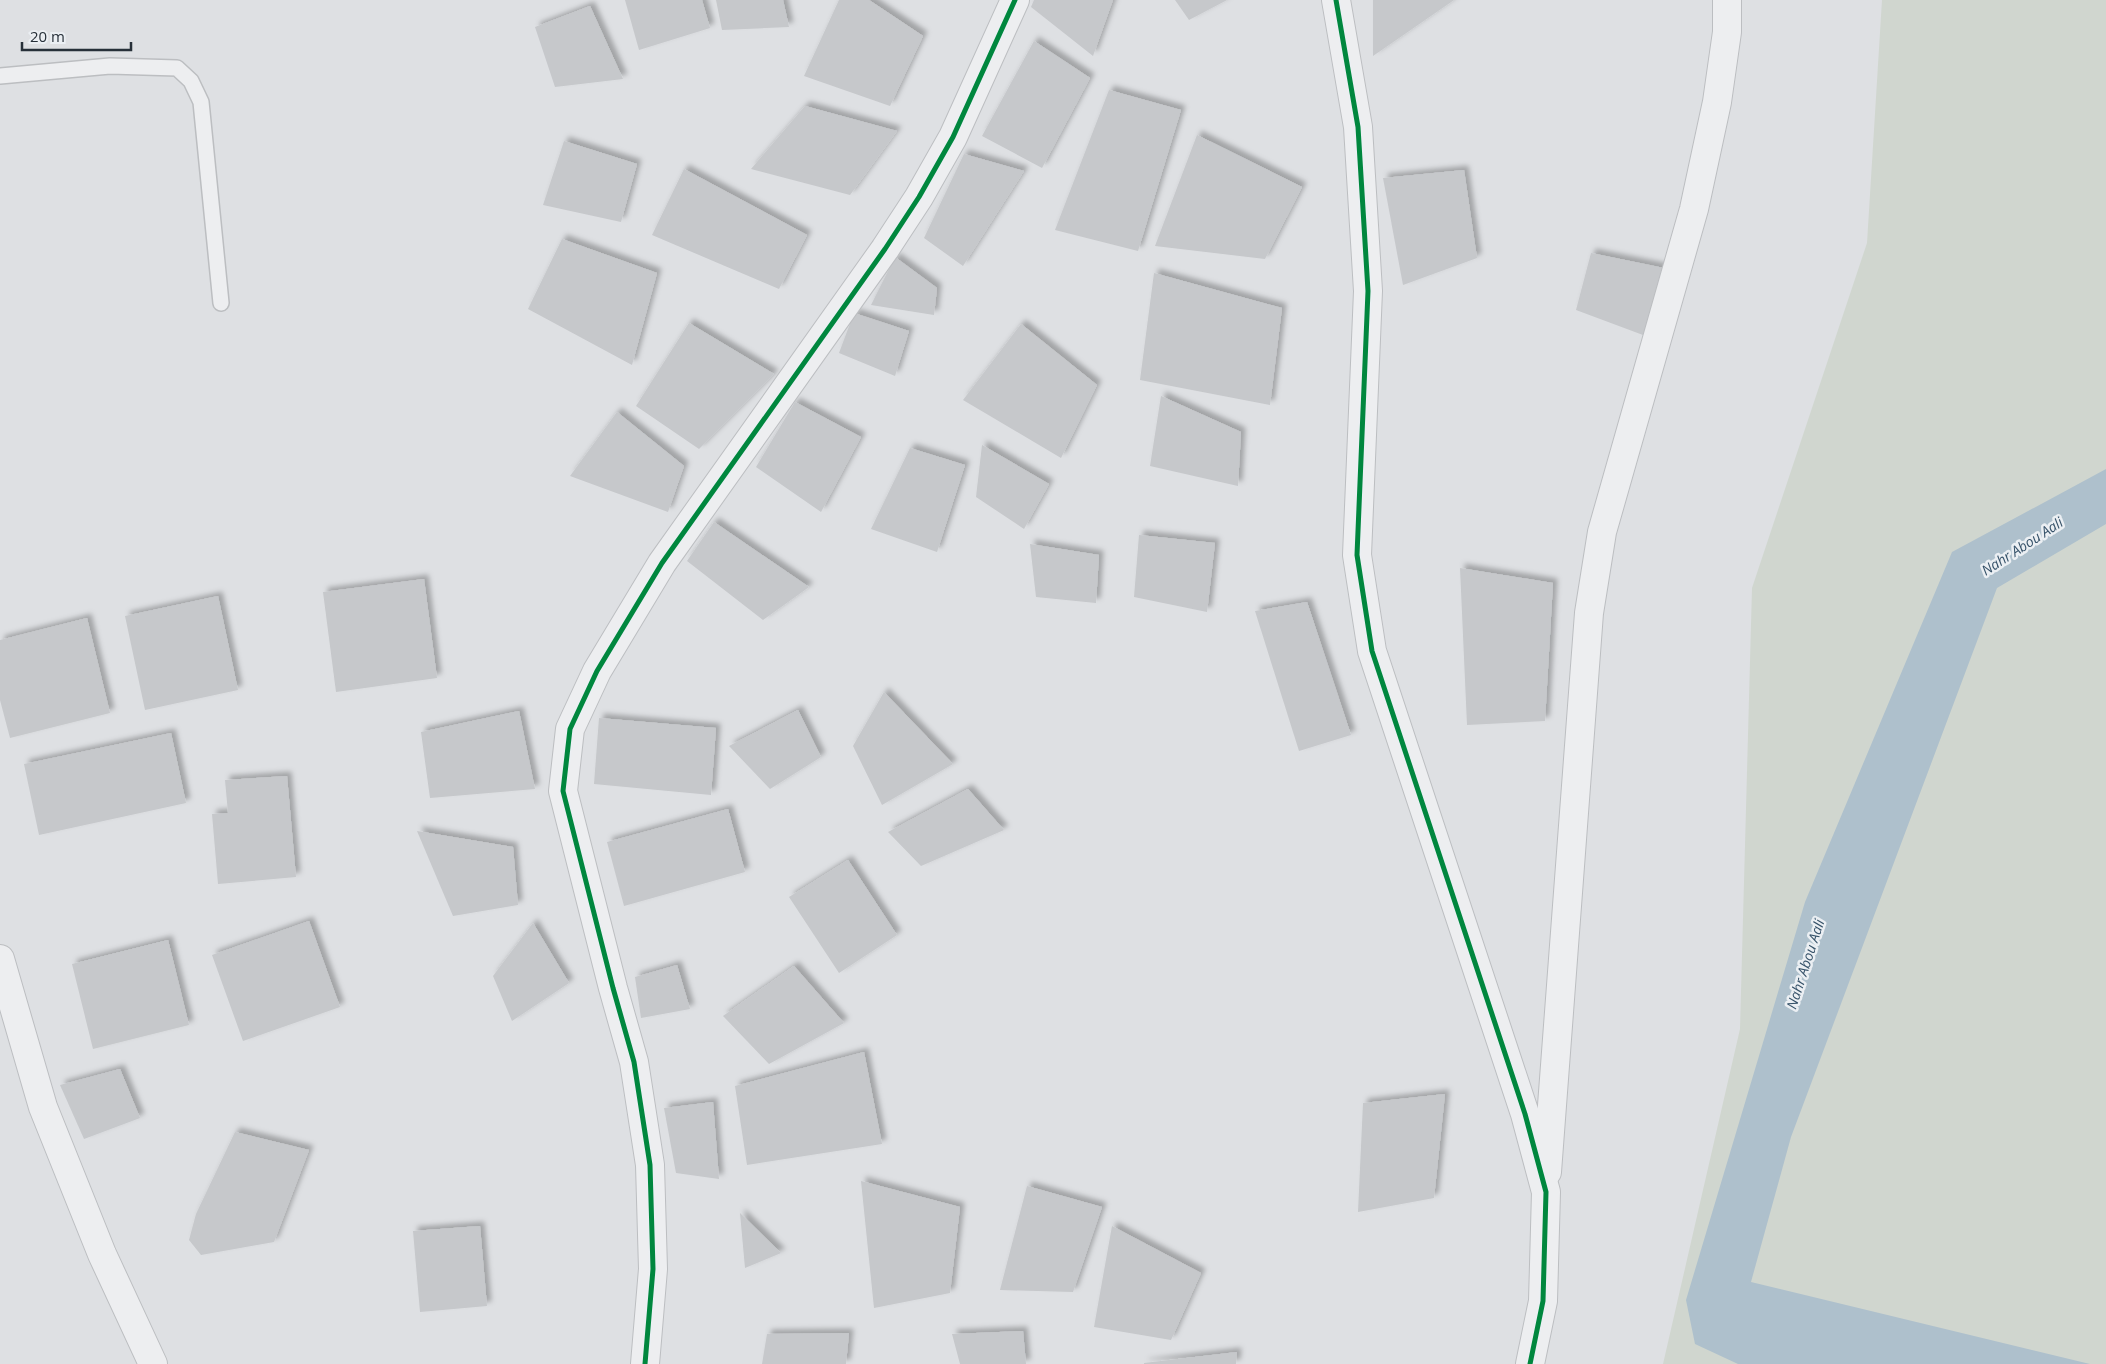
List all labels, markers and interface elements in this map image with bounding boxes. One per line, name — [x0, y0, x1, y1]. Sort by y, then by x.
scale bar — [22, 20, 131, 52]
text: 20 m — [30, 26, 65, 46]
water label: Nahr Abou Aali — [1978, 512, 2067, 579]
water label: Nahr Abou Aali — [1782, 916, 1829, 1011]

